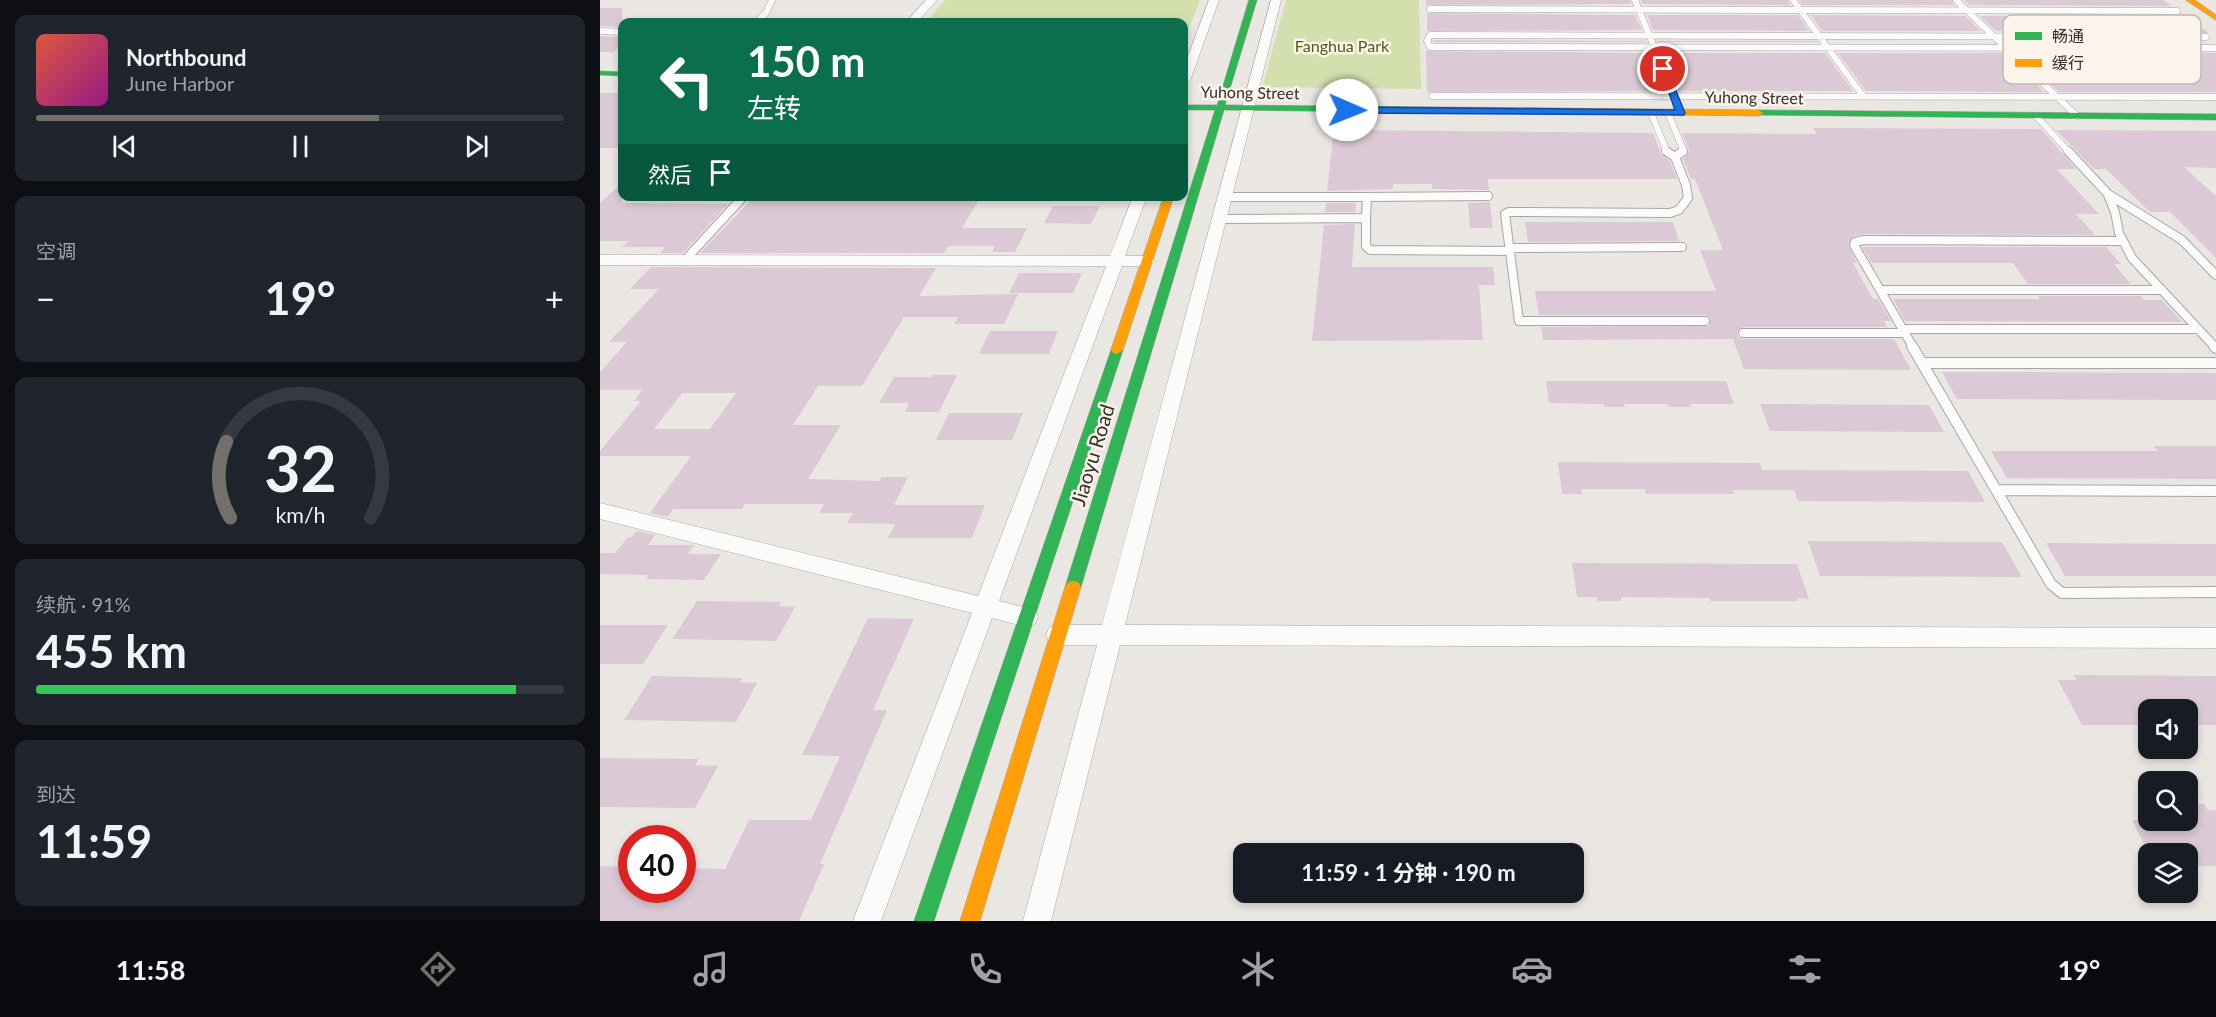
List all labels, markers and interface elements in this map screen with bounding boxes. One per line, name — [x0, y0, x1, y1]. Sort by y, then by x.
legend — [2003, 15, 2201, 84]
text: 畅通 — [2052, 26, 2084, 45]
text: 150 m — [747, 36, 865, 86]
park label: Fanghua Park — [1295, 36, 1390, 55]
icon: left — [648, 42, 726, 120]
pin — [1637, 43, 1688, 94]
text: Northbound — [126, 44, 246, 71]
icon: arrive — [1646, 52, 1679, 85]
text: 缓行 — [2052, 53, 2084, 72]
text: June Harbor — [126, 71, 234, 95]
position arrow — [1315, 78, 1379, 142]
street label: Yuhong Street — [1200, 82, 1300, 102]
street label: Yuhong Street — [1704, 87, 1804, 107]
text: 左转 — [747, 91, 801, 124]
icon: previous — [108, 130, 141, 163]
icon: pause — [284, 130, 317, 163]
icon: next — [460, 130, 493, 163]
icon: arrive — [704, 156, 737, 189]
text: 然后 — [648, 161, 692, 188]
text: 空调 — [36, 239, 76, 263]
text: 19° — [265, 271, 335, 325]
text: − — [36, 278, 55, 318]
text: + — [545, 278, 564, 318]
street label: Jiaoyu Road — [1065, 401, 1119, 509]
text: 32 — [264, 430, 336, 505]
text: km/h — [275, 502, 325, 528]
text: 续航 · 91% — [36, 592, 131, 616]
text: 455 km — [36, 624, 187, 678]
map controls — [2138, 699, 2198, 903]
button: sound — [2138, 699, 2198, 759]
button: search — [2138, 771, 2198, 831]
text: 到达 — [36, 782, 76, 806]
text: 11:59 — [36, 814, 152, 868]
speed limit sign: 40 — [618, 825, 696, 903]
button: layers — [2138, 843, 2198, 903]
text: 11:59 · 1 分钟 · 190 m — [1301, 859, 1516, 886]
icon: directions — [417, 948, 459, 990]
icon: music — [690, 948, 732, 990]
icon: phone — [964, 948, 1006, 990]
icon: climate — [1237, 948, 1279, 990]
icon: car — [1511, 948, 1553, 990]
icon: filters — [1784, 948, 1826, 990]
text: 11:58 — [116, 953, 185, 986]
text: 19° — [2058, 953, 2100, 986]

